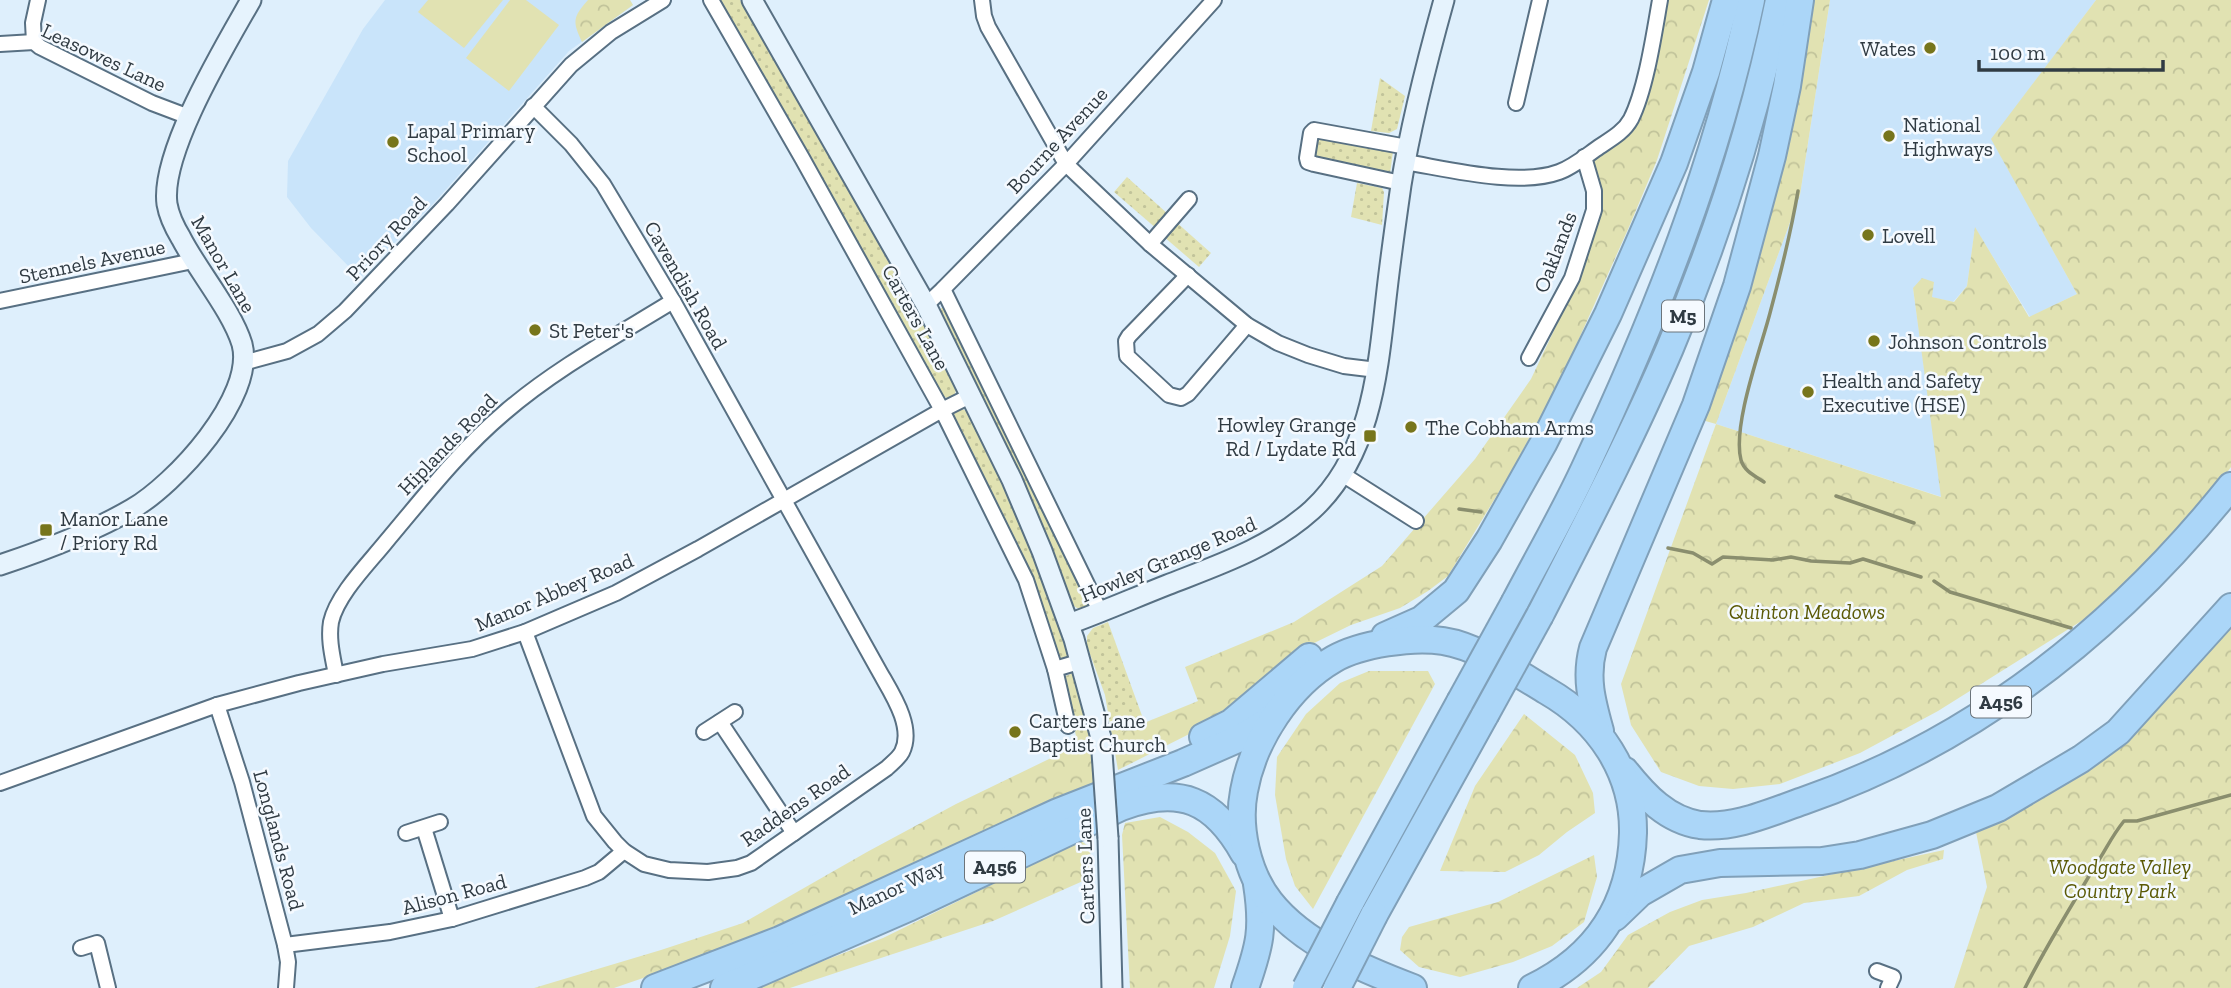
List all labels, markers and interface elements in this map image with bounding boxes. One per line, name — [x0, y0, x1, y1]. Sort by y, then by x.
street label: Leasowes Lane — [38, 17, 170, 97]
scale bar — [1979, 28, 2163, 72]
place label: Wates — [1860, 36, 1916, 61]
marker: Wates — [1922, 40, 1938, 56]
text: 100 m — [1990, 40, 2045, 65]
street label: Bourne Avenue — [1001, 81, 1113, 198]
place label: National Highways — [1903, 112, 1993, 161]
place label: Lapal Primary School — [407, 118, 535, 167]
marker: National Highways — [1881, 128, 1897, 144]
marker: Lapal Primary School — [385, 134, 401, 150]
street label: Priory Road — [341, 190, 432, 285]
street label: Oaklands — [1528, 208, 1582, 296]
street label: Manor Lane — [186, 211, 262, 317]
street label: Cavendish Road — [639, 217, 733, 354]
place label: Lovell — [1882, 223, 1936, 248]
marker: Lovell — [1860, 227, 1876, 243]
street label: Stennels Avenue — [17, 233, 167, 289]
street label: Carters Lane — [877, 260, 955, 374]
road number: M5 — [1662, 300, 1704, 332]
place label: St Peter's — [549, 318, 634, 343]
marker: St Peter's — [527, 322, 543, 338]
place label: Johnson Controls — [1888, 329, 2047, 354]
marker: Johnson Controls — [1866, 333, 1882, 349]
place label: Health and Safety Executive (HSE) — [1822, 368, 1982, 417]
marker: Health and Safety Executive (HSE) — [1800, 384, 1816, 400]
street label: Hiplands Road — [392, 388, 502, 500]
place label: Howley Grange Rd / Lydate Rd — [1217, 412, 1356, 461]
place label: The Cobham Arms — [1425, 415, 1594, 440]
marker: The Cobham Arms — [1403, 419, 1419, 435]
marker: Howley Grange Rd / Lydate Rd — [1362, 428, 1378, 444]
place label: Manor Lane / Priory Rd — [60, 506, 168, 555]
street label: Howley Grange Road — [1076, 510, 1260, 607]
marker: Manor Lane / Priory Rd — [38, 522, 54, 538]
street label: Manor Abbey Road — [471, 547, 637, 637]
park label: Quinton Meadows — [1729, 599, 1885, 624]
road number: A456 — [1971, 687, 2031, 718]
place label: Carters Lane Baptist Church — [1029, 708, 1166, 757]
marker: Carters Lane Baptist Church — [1007, 724, 1023, 740]
street label: Raddens Road — [736, 758, 855, 852]
street label: Longlands Road — [248, 767, 310, 913]
street label: Carters Lane — [1070, 807, 1100, 925]
road number: A456 — [965, 852, 1025, 882]
street label: Manor Way — [844, 854, 948, 920]
park label: Woodgate Valley Country Park — [2049, 854, 2191, 903]
street label: Alison Road — [399, 868, 509, 920]

